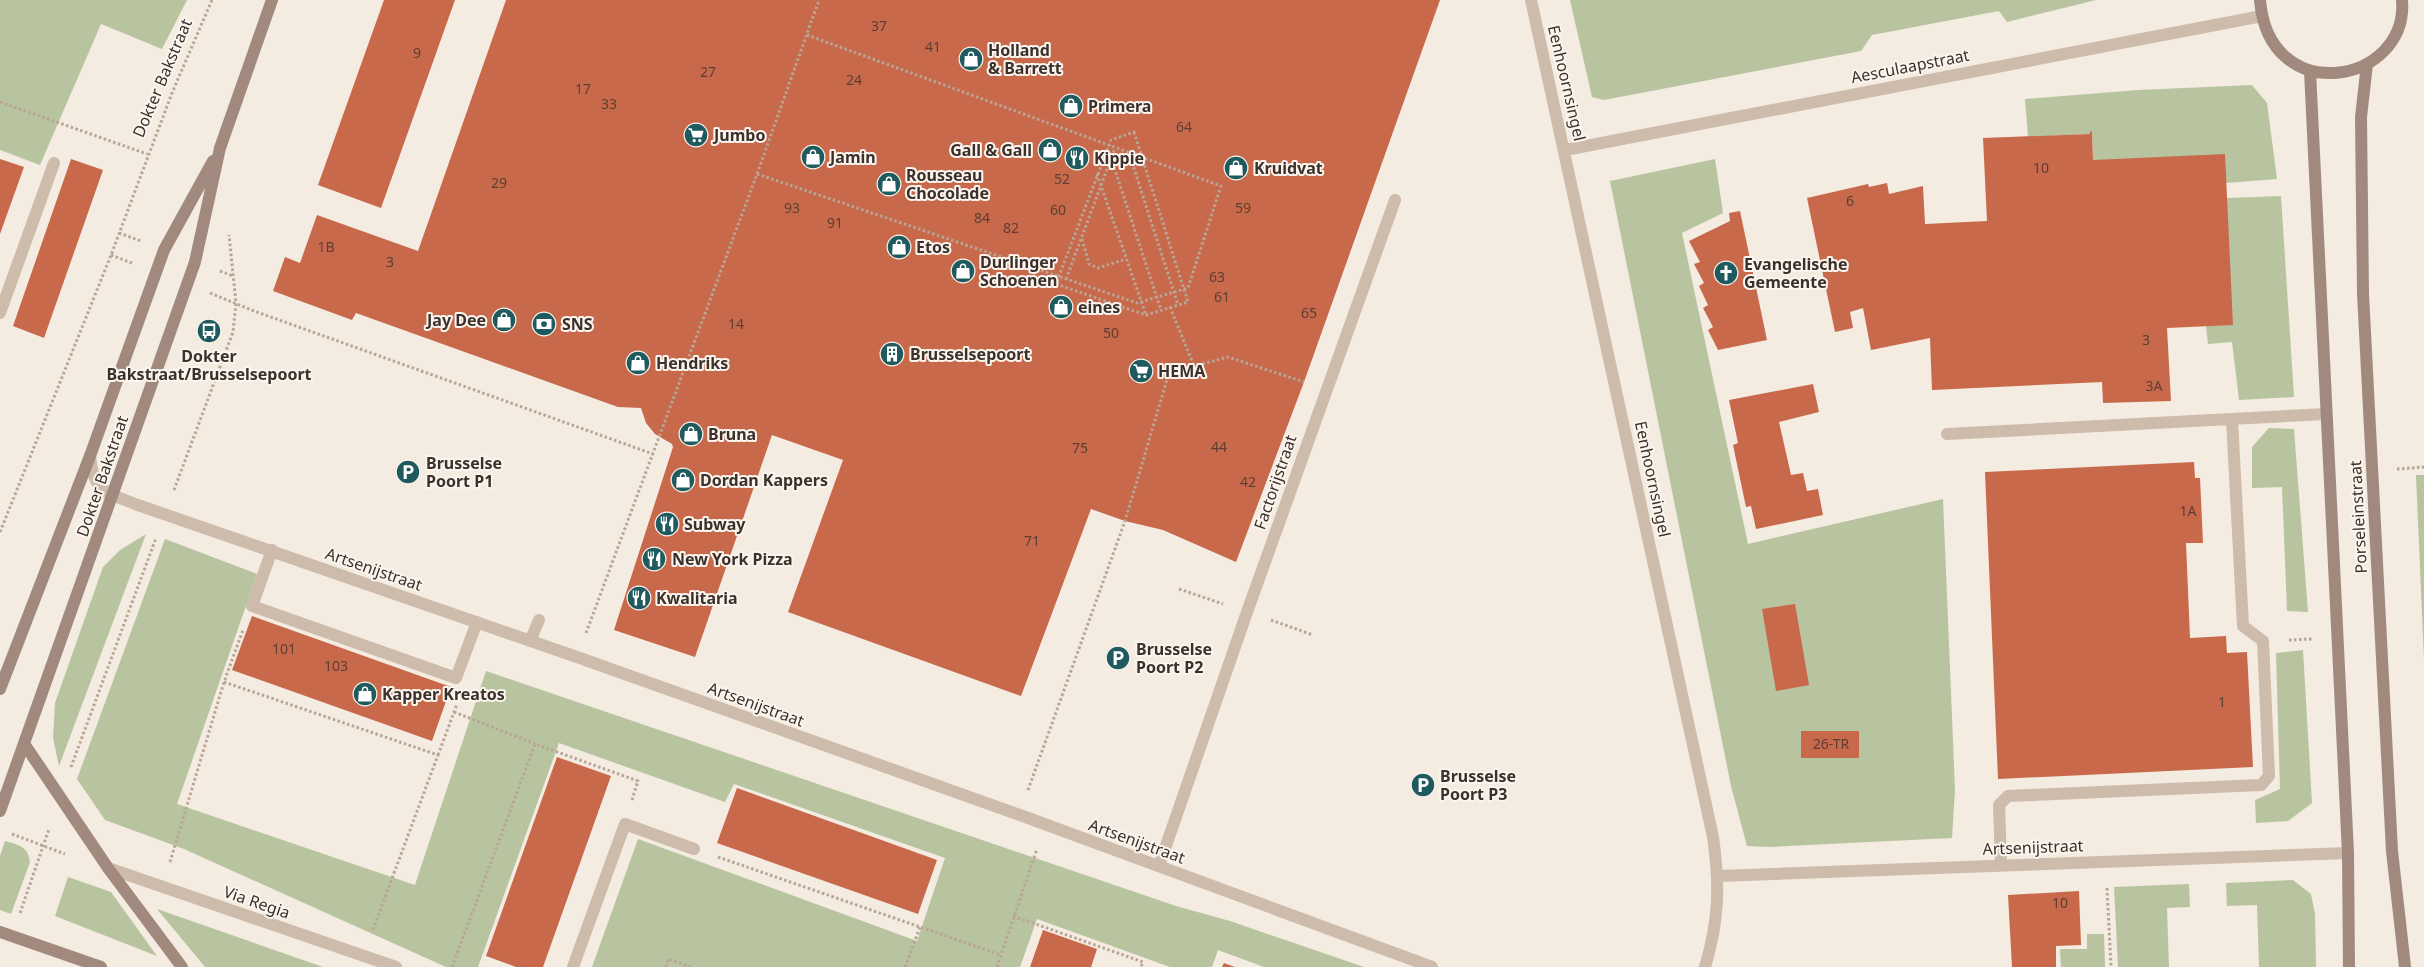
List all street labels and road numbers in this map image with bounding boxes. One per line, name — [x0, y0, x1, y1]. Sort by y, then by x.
street label: Dokter Bakstraat — [127, 15, 197, 141]
street label: Eenhoornsingel — [1543, 23, 1591, 143]
street label: Aesculaapstraat — [1849, 44, 1971, 88]
street label: Dokter Bakstraat — [71, 412, 133, 540]
street label: Eenhoornsingel — [1630, 419, 1676, 539]
street label: Factorijstraat — [1249, 432, 1302, 532]
street label: Porseleinstraat — [2344, 460, 2372, 574]
street label: Artsenijstraat — [323, 542, 425, 596]
street label: Artsenijstraat — [705, 676, 807, 732]
street label: Artsenijstraat — [1086, 813, 1188, 869]
street label: Artsenijstraat — [1982, 834, 2084, 860]
street label: Via Regia — [221, 880, 293, 924]

